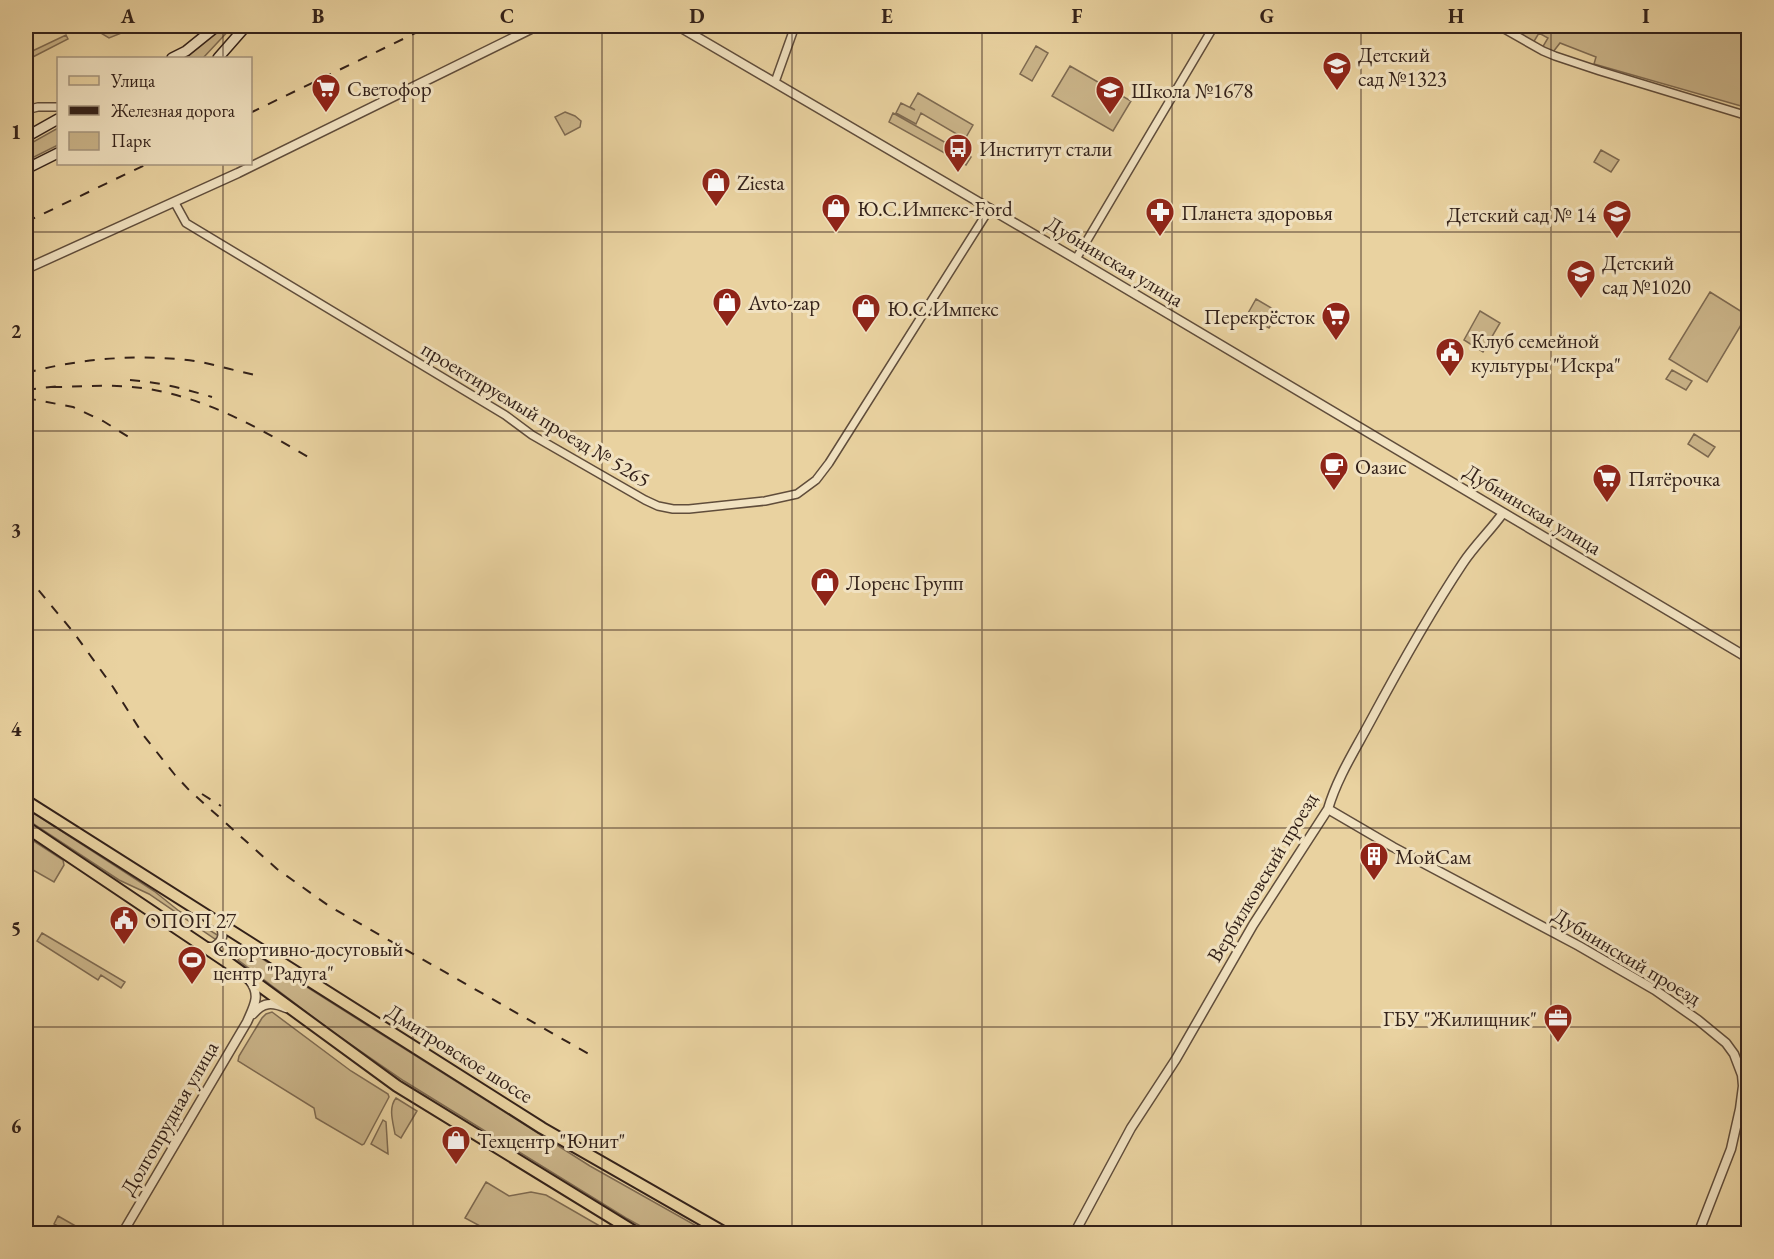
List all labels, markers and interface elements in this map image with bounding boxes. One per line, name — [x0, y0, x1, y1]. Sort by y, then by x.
text: A — [120, 3, 136, 29]
text: B — [312, 3, 324, 29]
text: C — [500, 3, 514, 29]
text: D — [689, 3, 705, 29]
text: E — [881, 3, 893, 29]
text: F — [1072, 3, 1083, 29]
text: G — [1260, 3, 1274, 29]
text: H — [1448, 3, 1464, 29]
text: I — [1642, 3, 1650, 29]
place label: Детский сад №1323 — [1358, 41, 1447, 92]
school or university icon: Детский сад №1323 — [1321, 50, 1353, 92]
legend — [57, 57, 252, 165]
text: Улица — [110, 69, 156, 92]
supermarket icon: Светофор — [310, 72, 342, 114]
school or university icon: Школа №1678 — [1094, 74, 1126, 116]
place label: Светофор — [347, 75, 432, 102]
place label: Школа №1678 — [1131, 77, 1253, 104]
text: Железная дорога — [110, 99, 236, 122]
text: 1 — [11, 119, 21, 145]
text: Парк — [111, 129, 151, 152]
bus stop icon: Институт стали — [942, 132, 974, 174]
place label: Институт стали — [979, 135, 1112, 162]
shop icon: Ziesta — [700, 166, 732, 208]
place label: Ziesta — [737, 169, 785, 196]
shop icon: Ю.С.Импекс-Ford — [820, 192, 852, 234]
place label: Ю.С.Импекс-Ford — [857, 195, 1013, 222]
pharmacy icon: Планета здоровья — [1144, 196, 1176, 238]
school or university icon: Детский сад № 14 — [1601, 198, 1633, 240]
place label: Планета здоровья — [1181, 199, 1333, 226]
place label: Детский сад № 14 — [1447, 201, 1597, 228]
street label: Дубнинская улица — [1041, 209, 1189, 313]
place label: Детский сад №1020 — [1602, 249, 1691, 300]
school or university icon: Детский сад №1020 — [1565, 258, 1597, 300]
shop icon: Avto-zap — [711, 286, 743, 328]
place label: Avto-zap — [747, 289, 820, 316]
shop icon: Ю.С.Импекс — [850, 292, 882, 334]
place label: Ю.С.Импекс — [887, 295, 999, 322]
supermarket icon: Перекрёсток — [1320, 300, 1352, 342]
place label: Перекрёсток — [1204, 303, 1315, 330]
text: 2 — [11, 318, 22, 344]
place label: Клуб семейной культуры "Искра" — [1471, 327, 1621, 378]
street label: проектируемый проезд № 5265 — [417, 335, 655, 493]
public building icon: Клуб семейной культуры "Искра" — [1434, 336, 1466, 378]
cafe icon: Оазис — [1318, 450, 1350, 492]
place label: Оазис — [1355, 453, 1407, 480]
street label: Дубнинская улица — [1459, 457, 1607, 561]
supermarket icon: Пятёрочка — [1591, 462, 1623, 504]
place label: Пятёрочка — [1628, 465, 1721, 492]
text: 3 — [11, 517, 21, 543]
shop icon: Лоренс Групп — [809, 566, 841, 608]
place label: Лоренс Групп — [846, 569, 964, 596]
text: 4 — [11, 716, 22, 742]
street label: Вербилковский проезд — [1201, 787, 1324, 967]
building icon: МойСам — [1358, 840, 1390, 882]
place label: МойСам — [1395, 843, 1471, 870]
street label: Дубнинский проезд — [1548, 901, 1707, 1011]
public building icon: ОПОП 27 — [108, 904, 140, 946]
place label: ОПОП 27 — [145, 907, 237, 934]
text: 5 — [11, 915, 21, 941]
place label: Спортивно-досуговый центр "Радуга" — [213, 935, 403, 986]
sports icon: Спортивно-досуговый центр "Радуга" — [176, 944, 208, 986]
street label: Дмитровское шоссе — [382, 997, 538, 1109]
office icon: ГБУ "Жилищник" — [1542, 1002, 1574, 1044]
place label: ГБУ "Жилищник" — [1383, 1005, 1537, 1032]
street label: Долгопрудная улица — [114, 1035, 224, 1200]
text: 6 — [11, 1113, 22, 1139]
shop icon: Техцентр "Юнит" — [440, 1124, 472, 1166]
place label: Техцентр "Юнит" — [477, 1127, 626, 1154]

